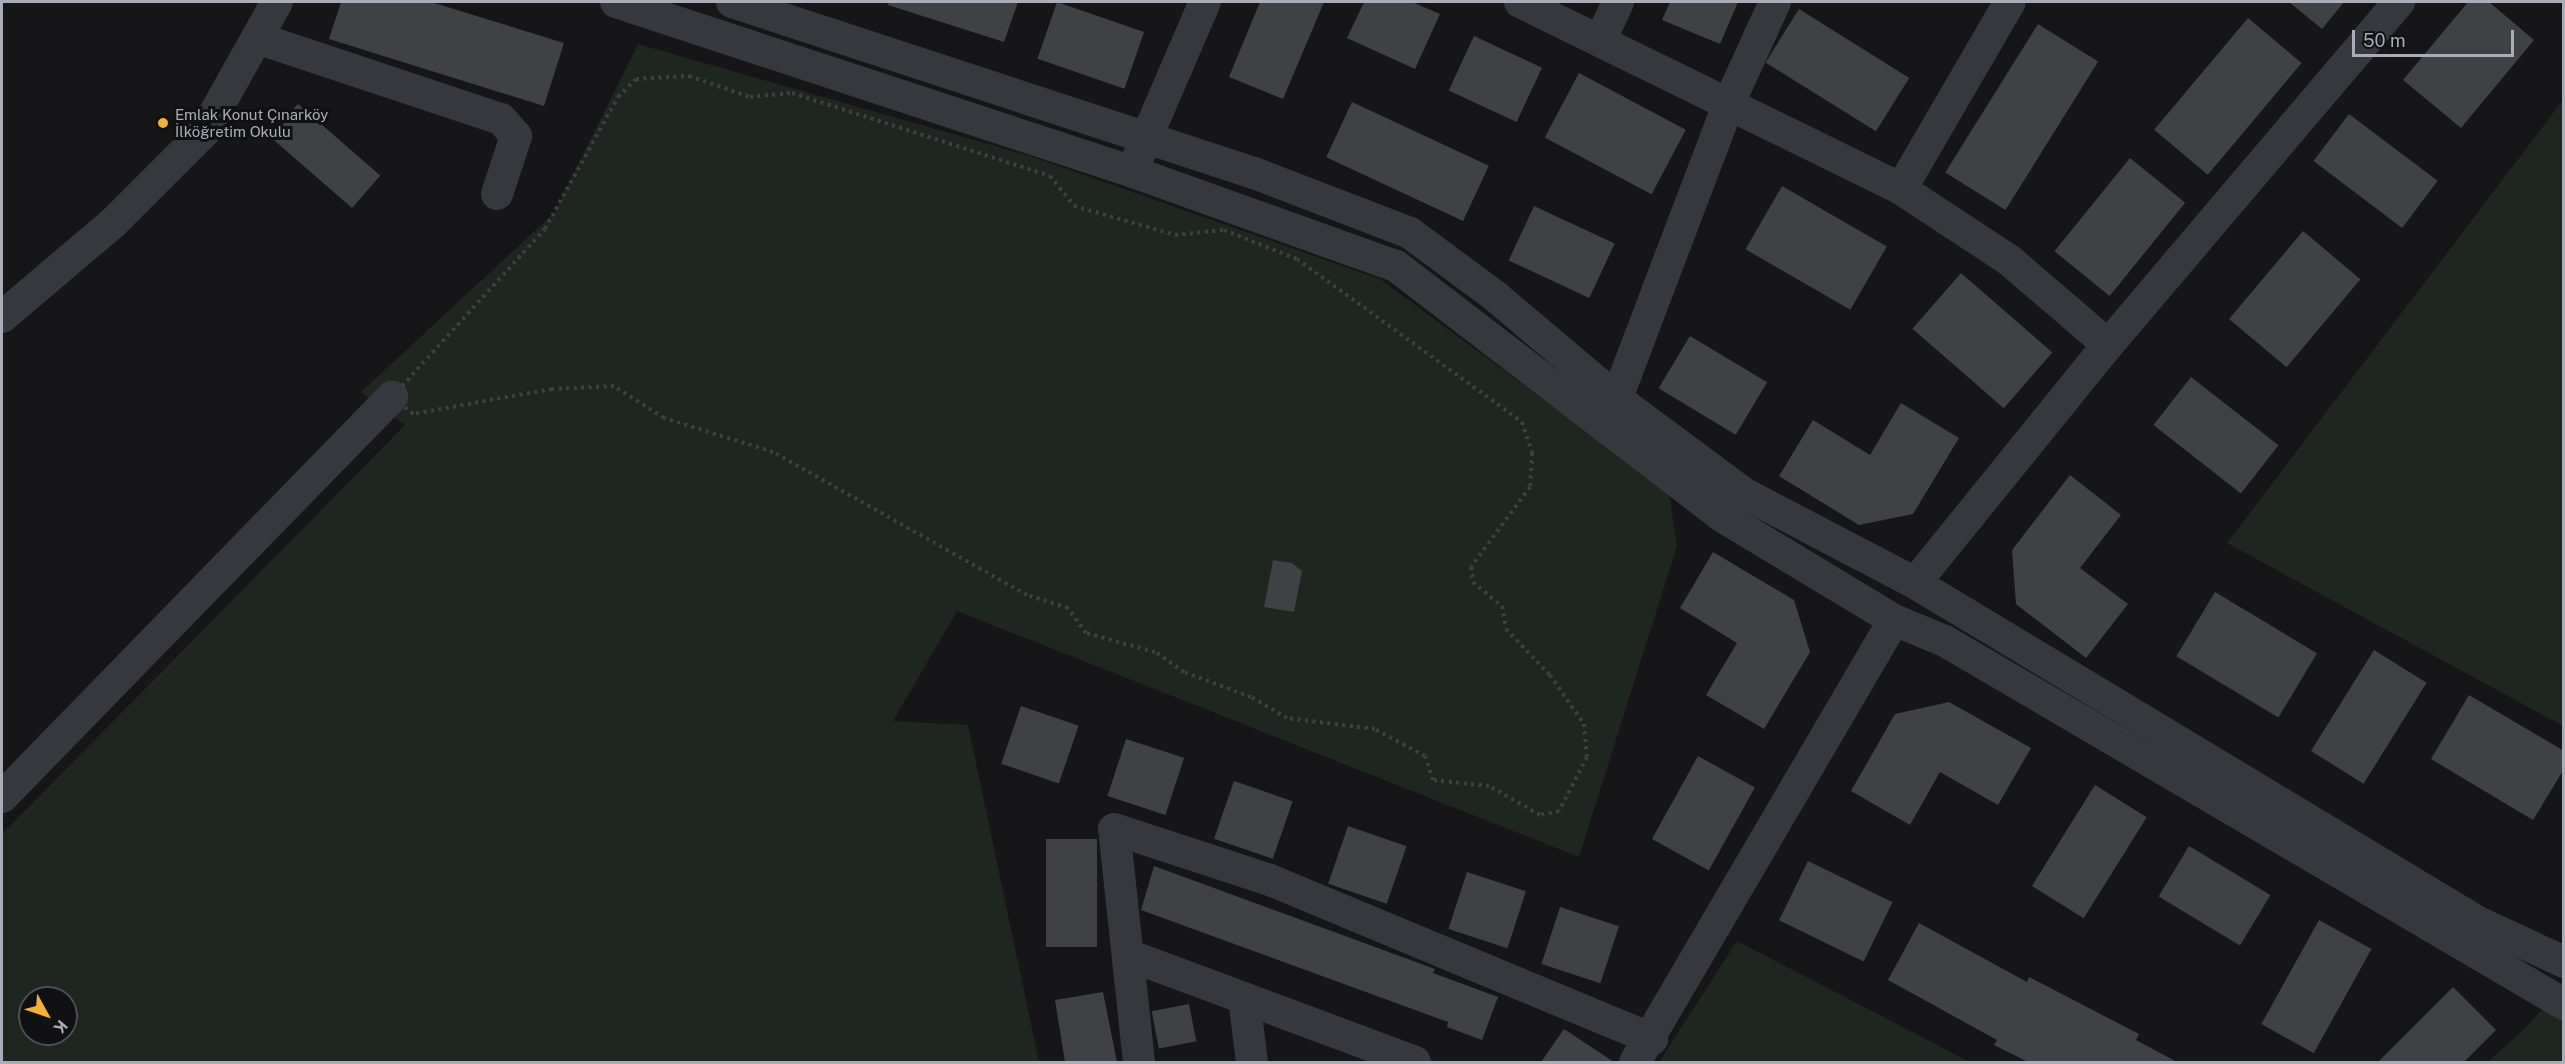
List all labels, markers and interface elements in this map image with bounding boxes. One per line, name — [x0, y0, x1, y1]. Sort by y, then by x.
scale bar — [2355, 18, 2517, 56]
text: 50 m — [2363, 30, 2406, 51]
place label: Emlak Konut Çınarköy İlköğretim Okulu — [175, 105, 328, 140]
marker: Emlak Konut Çınarköy İlköğretim Okulu — [156, 116, 170, 130]
north arrow — [18, 986, 78, 1046]
text: K — [50, 1016, 72, 1037]

